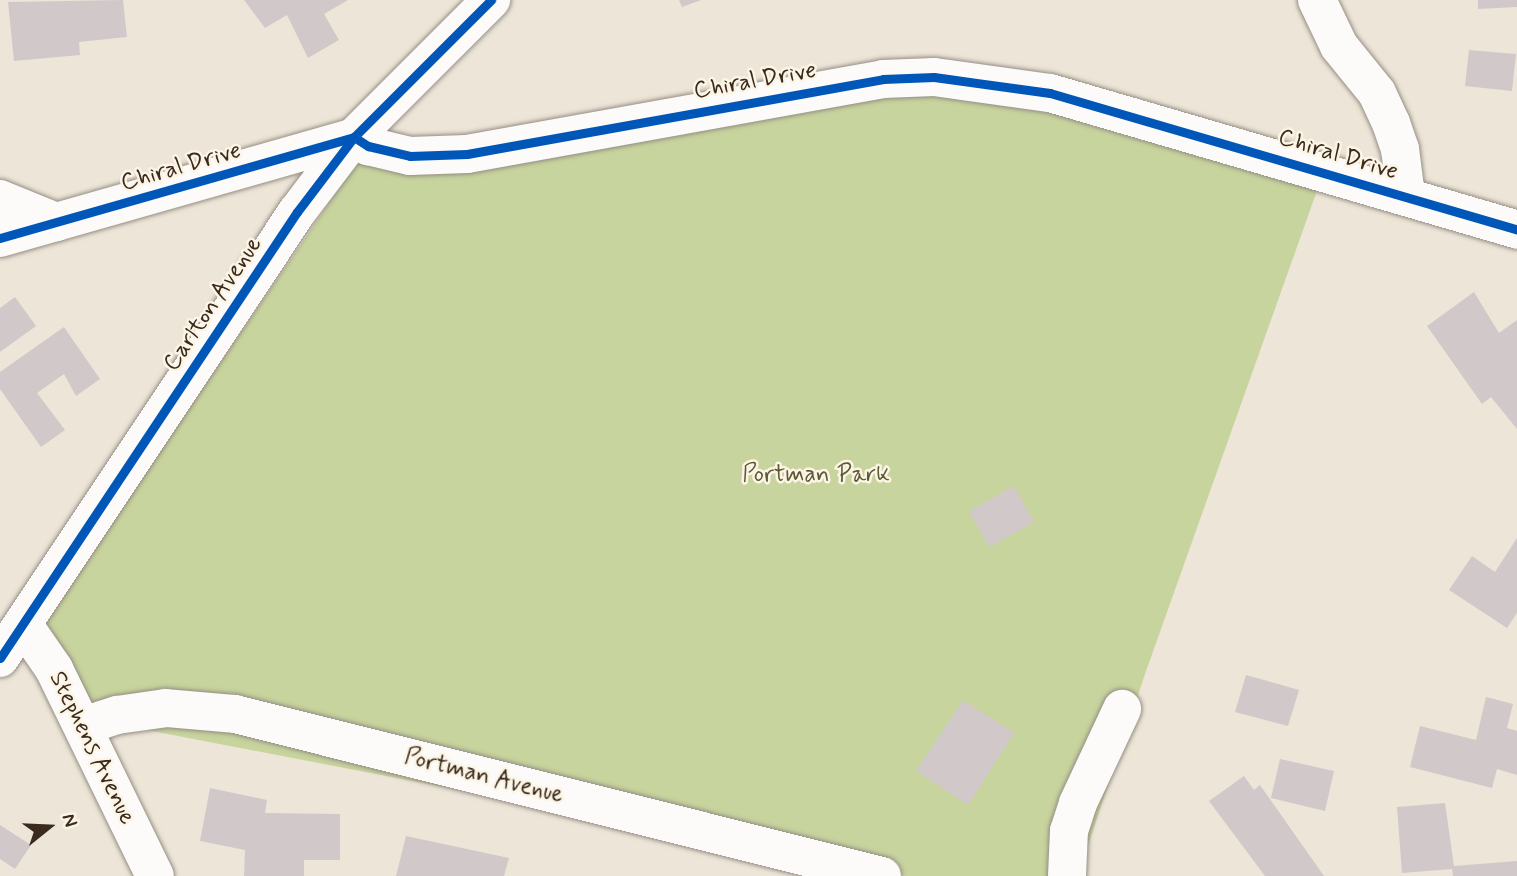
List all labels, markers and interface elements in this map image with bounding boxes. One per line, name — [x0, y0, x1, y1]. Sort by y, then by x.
street label: Chiral Drive — [692, 56, 818, 106]
street label: Chiral Drive — [1275, 123, 1401, 187]
street label: Chiral Drive — [118, 136, 244, 198]
street label: Carlton Avenue — [156, 229, 270, 379]
park label: Portman Park — [745, 461, 887, 489]
street label: Stephens Avenue — [42, 665, 142, 831]
street label: Portman Avenue — [399, 742, 569, 810]
north arrow — [14, 792, 84, 862]
text: N — [56, 810, 83, 830]

